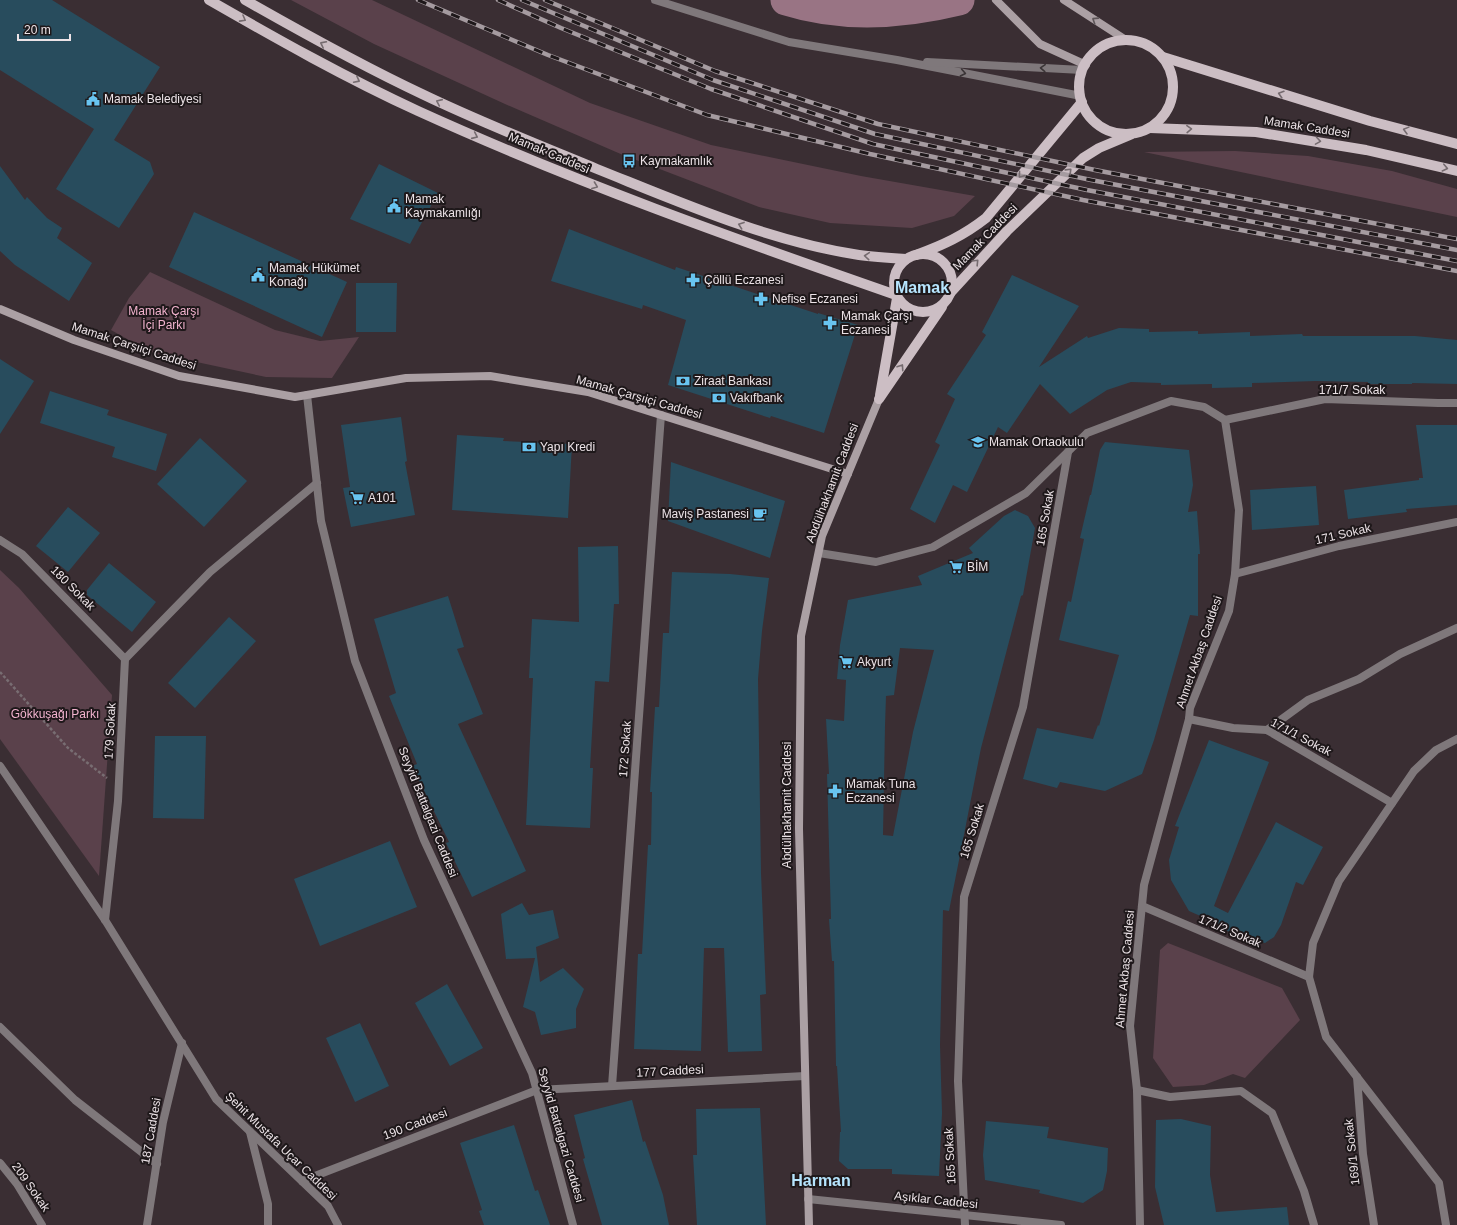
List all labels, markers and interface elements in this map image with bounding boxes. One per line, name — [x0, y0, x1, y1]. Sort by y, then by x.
one-way arrow — [239, 15, 246, 22]
scale bar — [18, 16, 70, 42]
one-way arrow — [1092, 17, 1099, 25]
text: 20 m — [24, 23, 51, 37]
one-way arrow — [319, 41, 327, 48]
one-way arrow — [1040, 64, 1046, 73]
one-way arrow — [960, 68, 966, 77]
one-way arrow — [353, 76, 361, 83]
public building icon: Mamak Belediyesi — [85, 91, 101, 107]
one-way arrow — [1277, 91, 1284, 99]
place label: Mamak Belediyesi — [104, 92, 201, 106]
one-way arrow — [435, 99, 443, 107]
street label: Mamak Caddesi — [1263, 113, 1351, 141]
one-way arrow — [1186, 125, 1192, 133]
one-way arrow — [1402, 127, 1409, 135]
street label: Mamak Caddesi — [506, 130, 592, 176]
one-way arrow — [470, 131, 478, 139]
one-way arrow — [1315, 136, 1321, 145]
bus stop icon: Kaymakamlık — [621, 153, 637, 169]
place label: Kaymakamlık — [640, 154, 713, 168]
one-way arrow — [1442, 164, 1448, 172]
one-way arrow — [1064, 169, 1072, 176]
one-way arrow — [1019, 171, 1026, 178]
one-way arrow — [590, 181, 598, 189]
place label: Mamak Kaymakamlığı — [405, 192, 481, 220]
public building icon: Mamak Kaymakamlığı — [386, 198, 402, 214]
street label: Mamak Caddesi — [950, 201, 1020, 273]
one-way arrow — [737, 221, 744, 229]
one-way arrow — [864, 251, 870, 260]
one-way arrow — [972, 259, 979, 267]
place label: Mamak Hükümet Konağı — [269, 261, 360, 289]
public building icon: Mamak Hükümet Konağı — [250, 267, 266, 283]
pharmacy icon: Çöllü Eczanesi — [685, 272, 701, 288]
place label: Çöllü Eczanesi — [704, 273, 783, 287]
district label: Mamak — [895, 279, 949, 296]
pharmacy icon: Nefise Eczanesi — [753, 291, 769, 307]
place label: Nefise Eczanesi — [772, 292, 858, 306]
park label: Mamak Çarşı İçi Parkı — [128, 304, 200, 332]
place label: Mamak Çarşı Eczanesi — [841, 309, 912, 337]
pharmacy icon: Mamak Çarşı Eczanesi — [822, 315, 838, 331]
street label: Mamak Çarşıiçi Caddesi — [70, 319, 198, 373]
one-way arrow — [896, 364, 904, 371]
street label: Mamak Çarşıiçi Caddesi — [575, 372, 703, 422]
bank icon: Ziraat Bankası — [675, 373, 691, 389]
place label: Ziraat Bankası — [694, 374, 771, 388]
street label: 171/7 Sokak — [1319, 383, 1386, 397]
bank icon: Vakıfbank — [711, 390, 727, 406]
place label: Vakıfbank — [730, 391, 783, 405]
street label: Abdülhakhamit Caddesi — [803, 421, 861, 545]
school or university icon: Mamak Ortaokulu — [970, 434, 986, 450]
place label: Mamak Ortaokulu — [989, 435, 1084, 449]
bank icon: Yapı Kredi — [521, 439, 537, 455]
place label: Yapı Kredi — [540, 440, 595, 454]
street label: 165 Sokak — [1033, 488, 1057, 547]
supermarket icon: A101 — [349, 490, 365, 506]
place label: A101 — [368, 491, 396, 505]
cafe icon: Maviş Pastanesi — [752, 506, 768, 522]
place label: Maviş Pastanesi — [662, 507, 749, 521]
street label: 171 Sokak — [1314, 521, 1373, 547]
supermarket icon: BİM — [948, 559, 964, 575]
place label: BİM — [967, 560, 988, 574]
street label: 180 Sokak — [48, 563, 99, 614]
street label: Ahmet Akbaş Caddesi — [1173, 594, 1225, 710]
supermarket icon: Akyurt — [838, 654, 854, 670]
place label: Akyurt — [857, 655, 892, 669]
street label: 179 Sokak — [102, 701, 119, 760]
park label: Gökkuşağı Parkı — [11, 707, 99, 721]
street label: 171/1 Sokak — [1268, 715, 1335, 759]
street label: 172 Sokak — [616, 719, 634, 778]
street label: Abdülhakhamit Caddesi — [780, 742, 794, 868]
street label: Seyyid Battalgazi Caddesi — [395, 745, 461, 879]
place label: Mamak Tuna Eczanesi — [846, 777, 916, 805]
pharmacy icon: Mamak Tuna Eczanesi — [827, 783, 843, 799]
street label: 165 Sokak — [957, 801, 987, 860]
street label: Ahmet Akbaş Caddesi — [1113, 910, 1137, 1028]
street label: 171/2 Sokak — [1197, 912, 1264, 951]
street label: 177 Caddesi — [636, 1062, 704, 1080]
street label: Seyyid Battalgazi Caddesi — [535, 1066, 587, 1204]
street label: Şehit Mustafa Uçar Caddesi — [222, 1089, 340, 1203]
street label: 187 Caddesi — [138, 1097, 164, 1165]
street label: 190 Caddesi — [381, 1105, 449, 1143]
street label: 169/1 Sokak — [1341, 1117, 1362, 1186]
street label: 165 Sokak — [941, 1126, 958, 1185]
street label: 209 Sokak — [9, 1160, 54, 1215]
district label: Harman — [791, 1172, 851, 1189]
street label: Aşıklar Caddesi — [893, 1189, 979, 1211]

